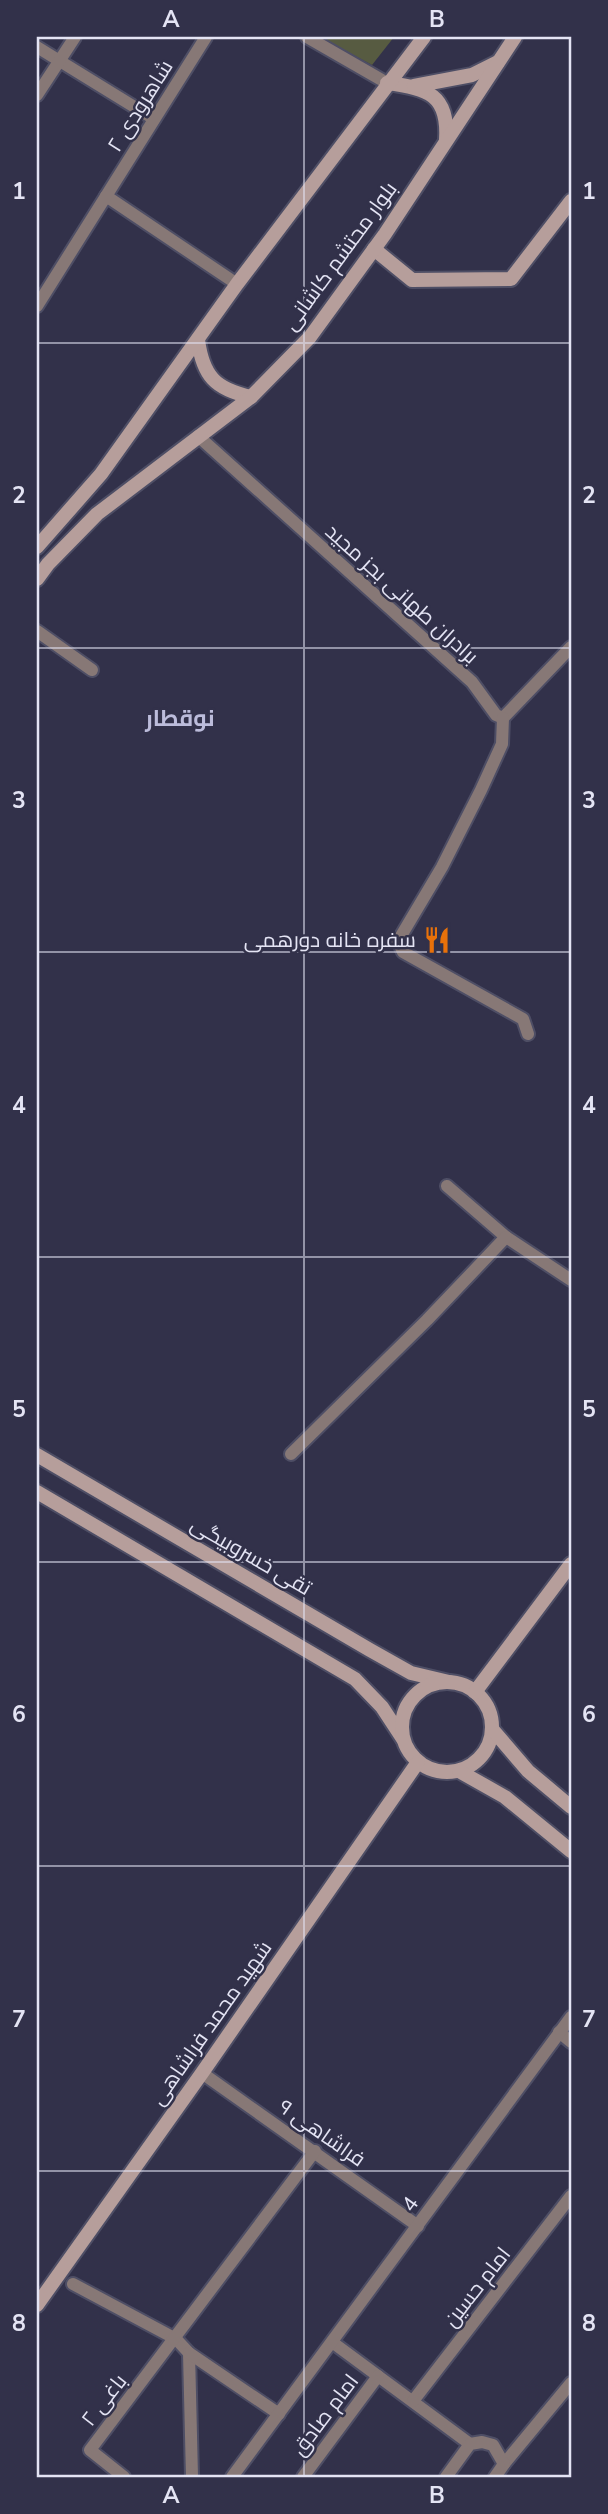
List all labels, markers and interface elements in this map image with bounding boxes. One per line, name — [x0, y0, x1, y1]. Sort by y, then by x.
text: A — [162, 4, 180, 35]
text: B — [429, 4, 445, 35]
street label: شاهرودی ۲ — [101, 55, 179, 157]
text: 1 — [12, 176, 26, 207]
street label: بلوار محتشم کاشانی — [277, 176, 403, 336]
text: 1 — [582, 176, 596, 207]
text: 2 — [12, 480, 26, 511]
text: 2 — [582, 480, 596, 511]
street label: برادران طهانی بجز مجید — [319, 518, 485, 670]
district label: نوقطار — [144, 703, 215, 734]
text: 3 — [12, 785, 26, 816]
text: 3 — [582, 785, 596, 816]
restaurant icon: سفره خانه دورهمی — [422, 925, 452, 955]
place label: سفره خانه دورهمی — [244, 926, 416, 954]
text: 4 — [12, 1090, 26, 1121]
text: 4 — [582, 1090, 596, 1121]
text: 5 — [12, 1394, 26, 1425]
text: 5 — [582, 1394, 596, 1425]
street label: تقی خسروبیگی — [185, 1510, 317, 1602]
text: 6 — [12, 1699, 26, 1730]
text: 6 — [582, 1699, 596, 1730]
street label: شهید محمد فراشاهی — [144, 1935, 278, 2111]
text: 7 — [12, 2004, 26, 2035]
text: 7 — [582, 2004, 596, 2035]
street label: فراشاهی ۹ — [273, 2093, 371, 2173]
street label: 4 — [395, 2191, 425, 2217]
street label: امام حسین — [437, 2241, 517, 2333]
text: 8 — [12, 2308, 26, 2339]
text: 8 — [582, 2308, 596, 2339]
street label: باغی ۲ — [75, 2368, 133, 2432]
street label: امام صادق — [285, 2368, 365, 2462]
text: A — [162, 2480, 180, 2511]
text: B — [429, 2480, 445, 2511]

